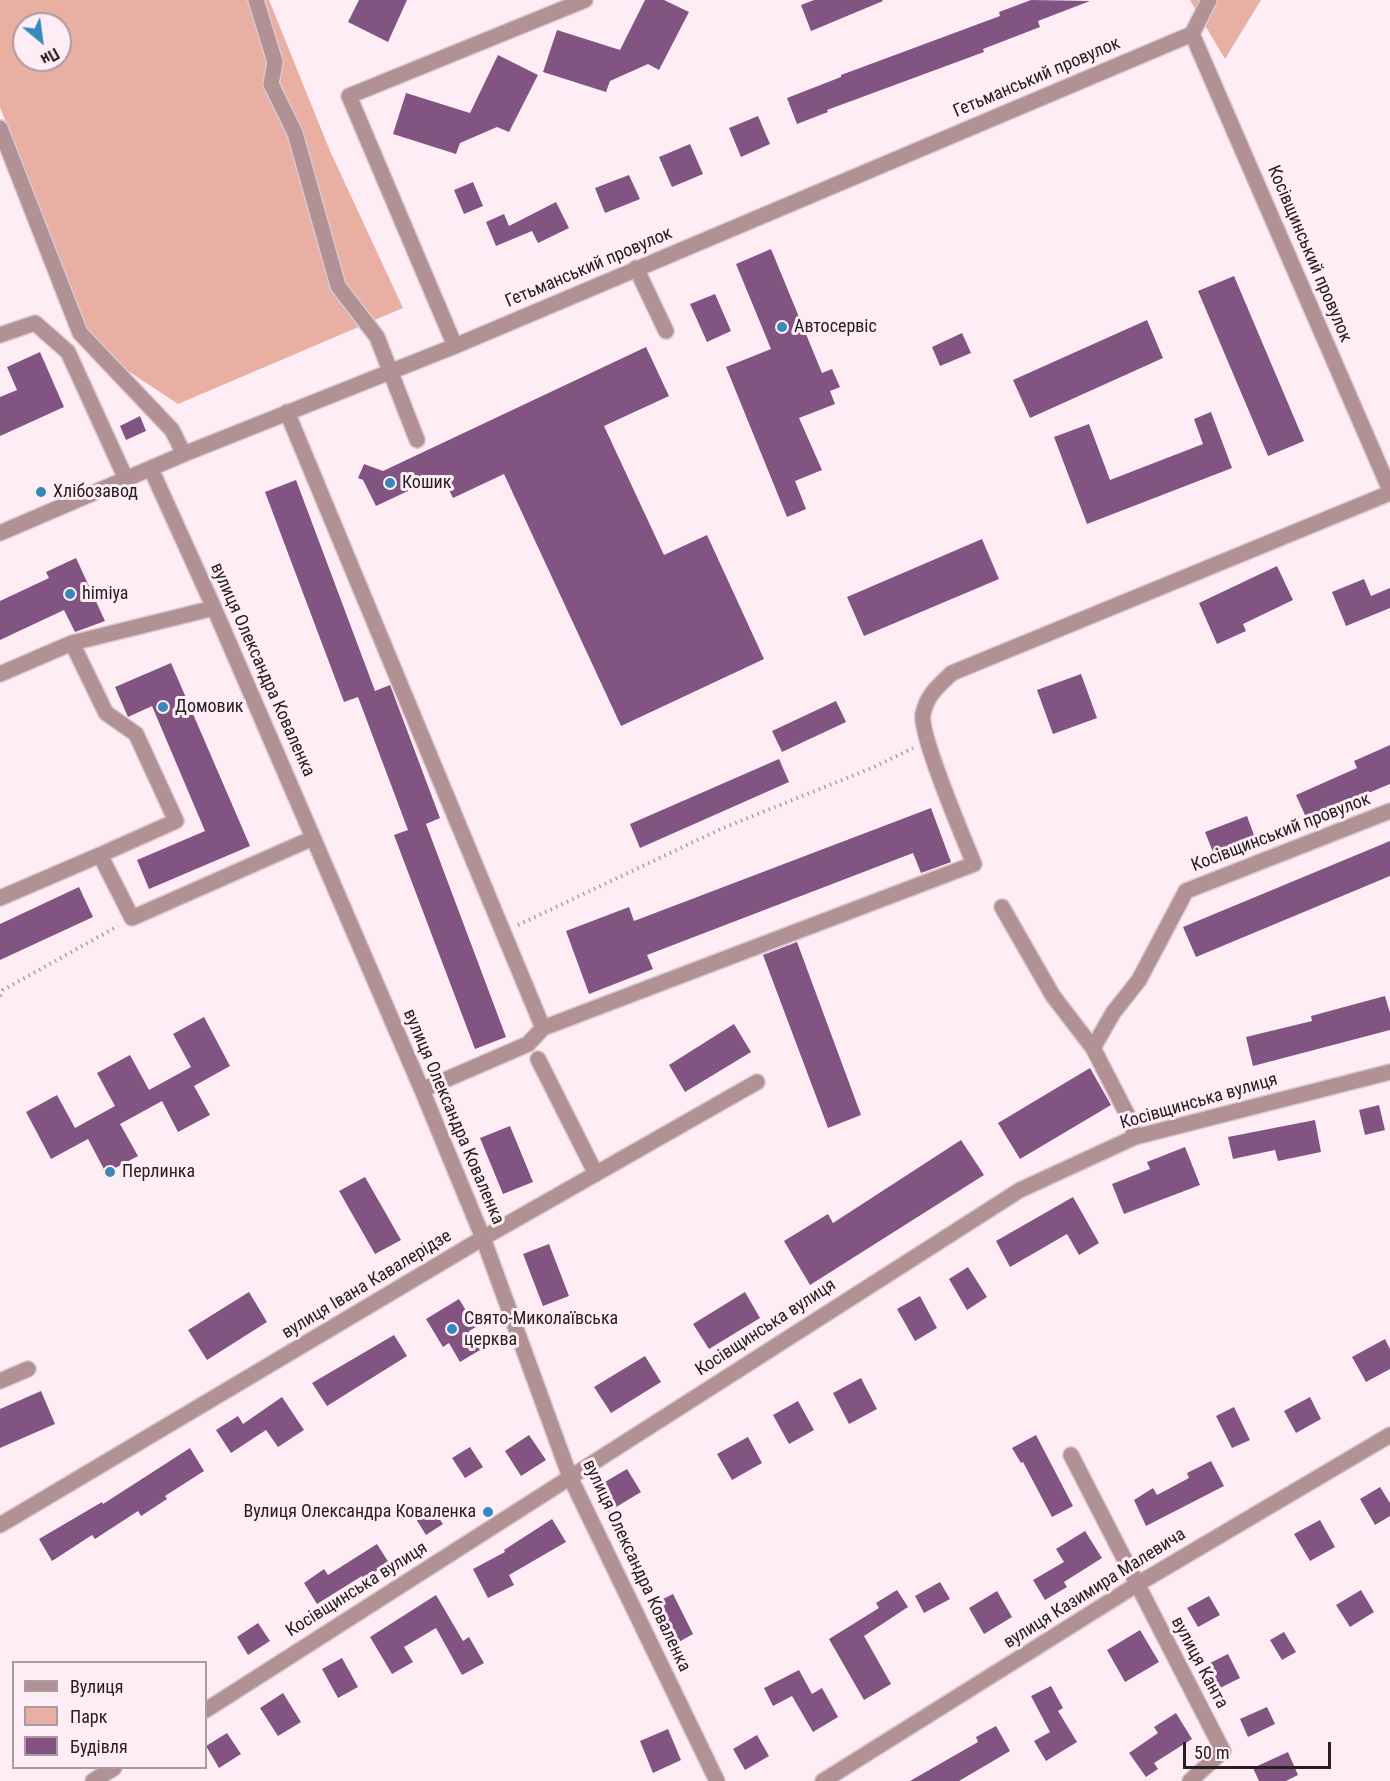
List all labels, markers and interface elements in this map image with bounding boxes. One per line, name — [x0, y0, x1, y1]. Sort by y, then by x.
north arrow — [12, 12, 72, 72]
street label: Гетьманський провулок — [950, 33, 1124, 123]
text: Пн — [38, 44, 62, 69]
street label: Косівщинський провулок — [1262, 162, 1356, 346]
street label: Гетьманський провулок — [502, 223, 676, 313]
place label: Автосервіс — [794, 316, 877, 338]
marker: Автосервіс — [775, 320, 789, 334]
place label: Кошик — [402, 472, 451, 494]
marker: Кошик — [383, 476, 397, 490]
place label: Хлібозавод — [53, 481, 138, 503]
marker: Хлібозавод — [34, 485, 48, 499]
street label: вулиця Олександра Коваленка — [205, 560, 319, 780]
place label: himiya — [82, 583, 128, 605]
marker: himiya — [63, 587, 77, 601]
place label: Домовик — [175, 696, 243, 718]
marker: Домовик — [156, 700, 170, 714]
street label: Косівщинський провулок — [1189, 789, 1373, 877]
street label: вулиця Олександра Коваленка — [398, 1006, 508, 1228]
street label: Косівщинська вулиця — [1118, 1069, 1280, 1135]
place label: Перлинка — [122, 1161, 195, 1183]
marker: Перлинка — [103, 1165, 117, 1179]
street label: вулиця Івана Кавалерідзе — [278, 1226, 456, 1344]
street label: Косівщинська вулиця — [692, 1275, 840, 1381]
place label: Свято-Миколаївська церква — [464, 1308, 618, 1350]
marker: Свято-Миколаївська церква — [445, 1322, 459, 1336]
street label: вулиця Олександра Коваленка — [577, 1456, 695, 1676]
place label: Вулиця Олександра Коваленка — [243, 1501, 476, 1523]
marker: Вулиця Олександра Коваленка — [481, 1505, 495, 1519]
street label: вулиця Казимира Малевича — [1000, 1524, 1190, 1654]
street label: Косівщинська вулиця — [282, 1538, 432, 1642]
street label: вулиця Канта — [1166, 1613, 1232, 1713]
legend — [12, 1661, 207, 1769]
text: Вулиця — [70, 1676, 124, 1697]
text: Парк — [70, 1706, 107, 1727]
scale bar — [1186, 1730, 1334, 1768]
text: Будівля — [70, 1736, 128, 1757]
text: 50 m — [1194, 1742, 1229, 1763]

